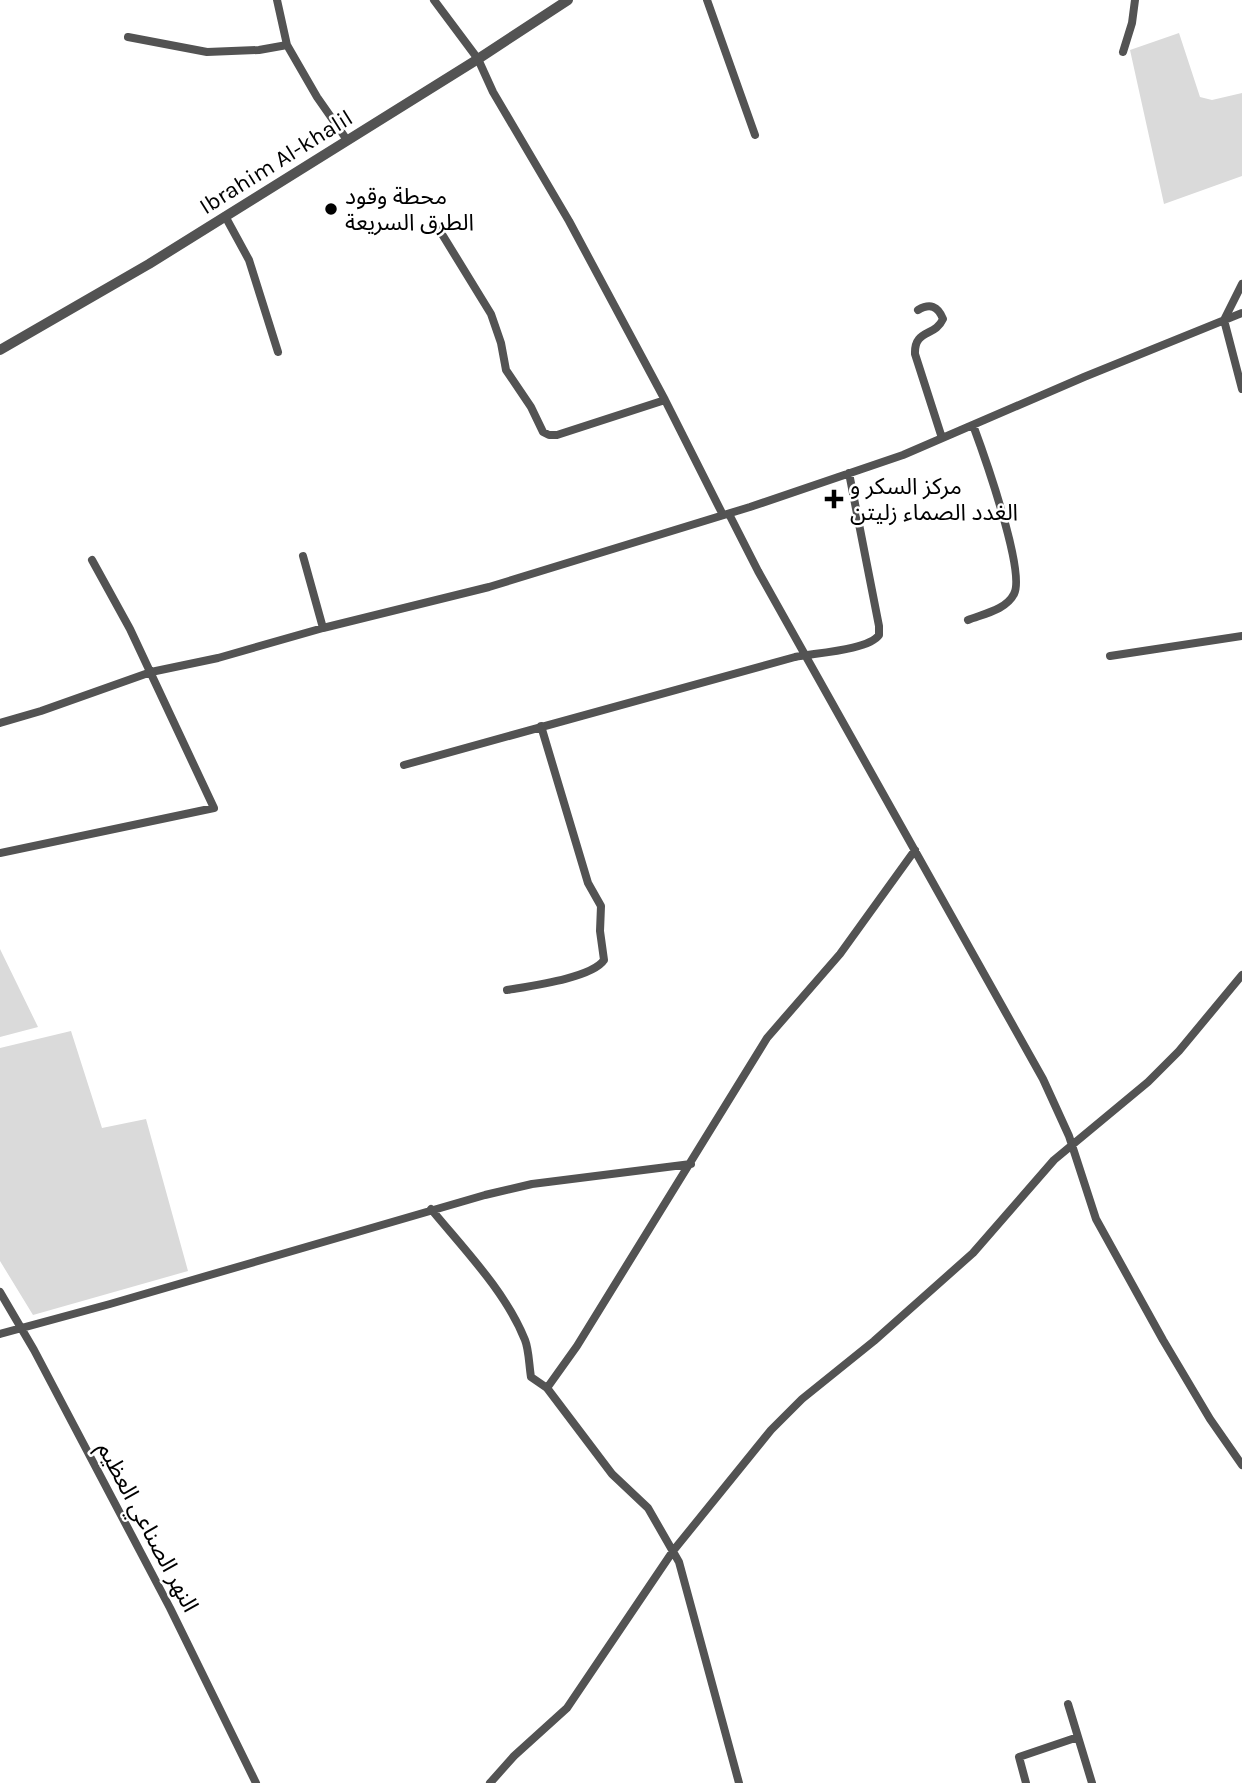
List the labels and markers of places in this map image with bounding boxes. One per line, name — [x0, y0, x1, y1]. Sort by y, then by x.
place label: محطة وقود الطرق السريعة — [345, 183, 474, 236]
marker: محطة وقود الطرق السريعة — [323, 201, 339, 217]
place label: مركز السكر و الغدد الصماء زليتن — [850, 473, 1018, 526]
marker: مركز السكر و الغدد الصماء زليتن — [824, 489, 844, 509]

